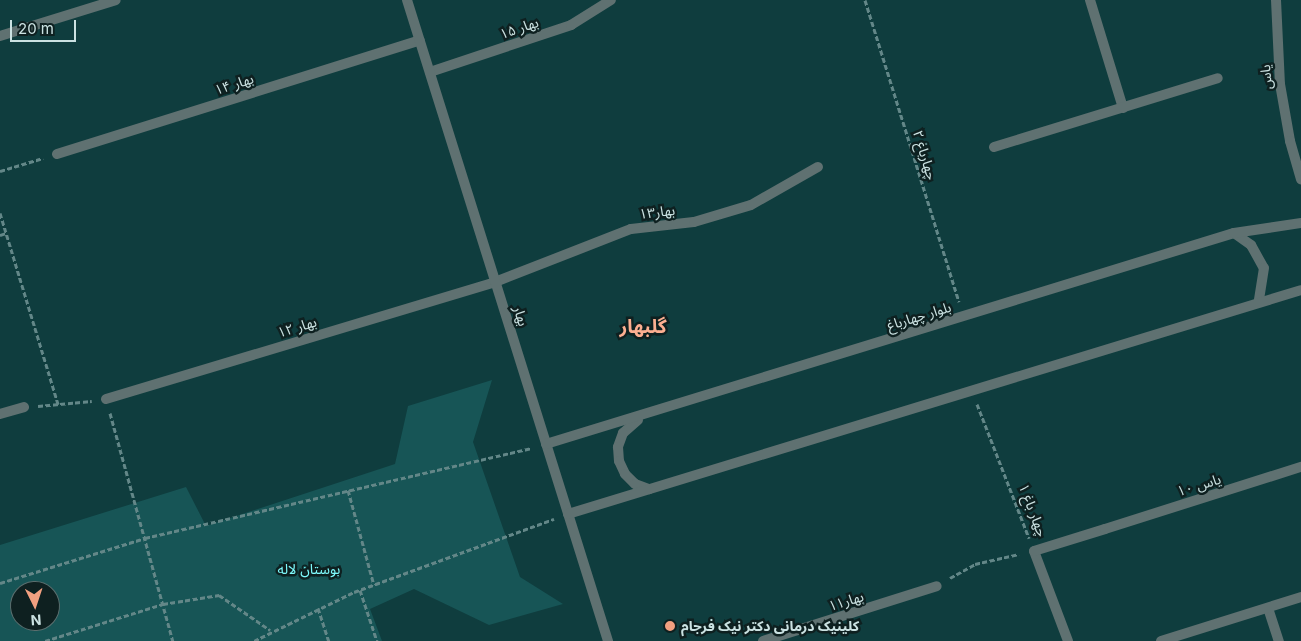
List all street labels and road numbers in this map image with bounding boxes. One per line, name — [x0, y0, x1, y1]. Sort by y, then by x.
street label: بهار ۱۵ — [497, 14, 541, 42]
street label: یاس — [1257, 64, 1275, 90]
street label: بهار ۱۴ — [212, 70, 256, 98]
street label: چهارباغ ۲ — [910, 128, 940, 182]
street label: بهار۱۳ — [638, 201, 676, 223]
street label: بلوار چهارباغ — [885, 298, 953, 334]
street label: بهار — [510, 304, 532, 328]
street label: بهار ۱۲ — [275, 313, 319, 341]
street label: یاس ۱۰ — [1175, 470, 1223, 500]
street label: چهار باغ ۱ — [1015, 481, 1051, 539]
street label: بهار۱۱ — [826, 588, 866, 614]

